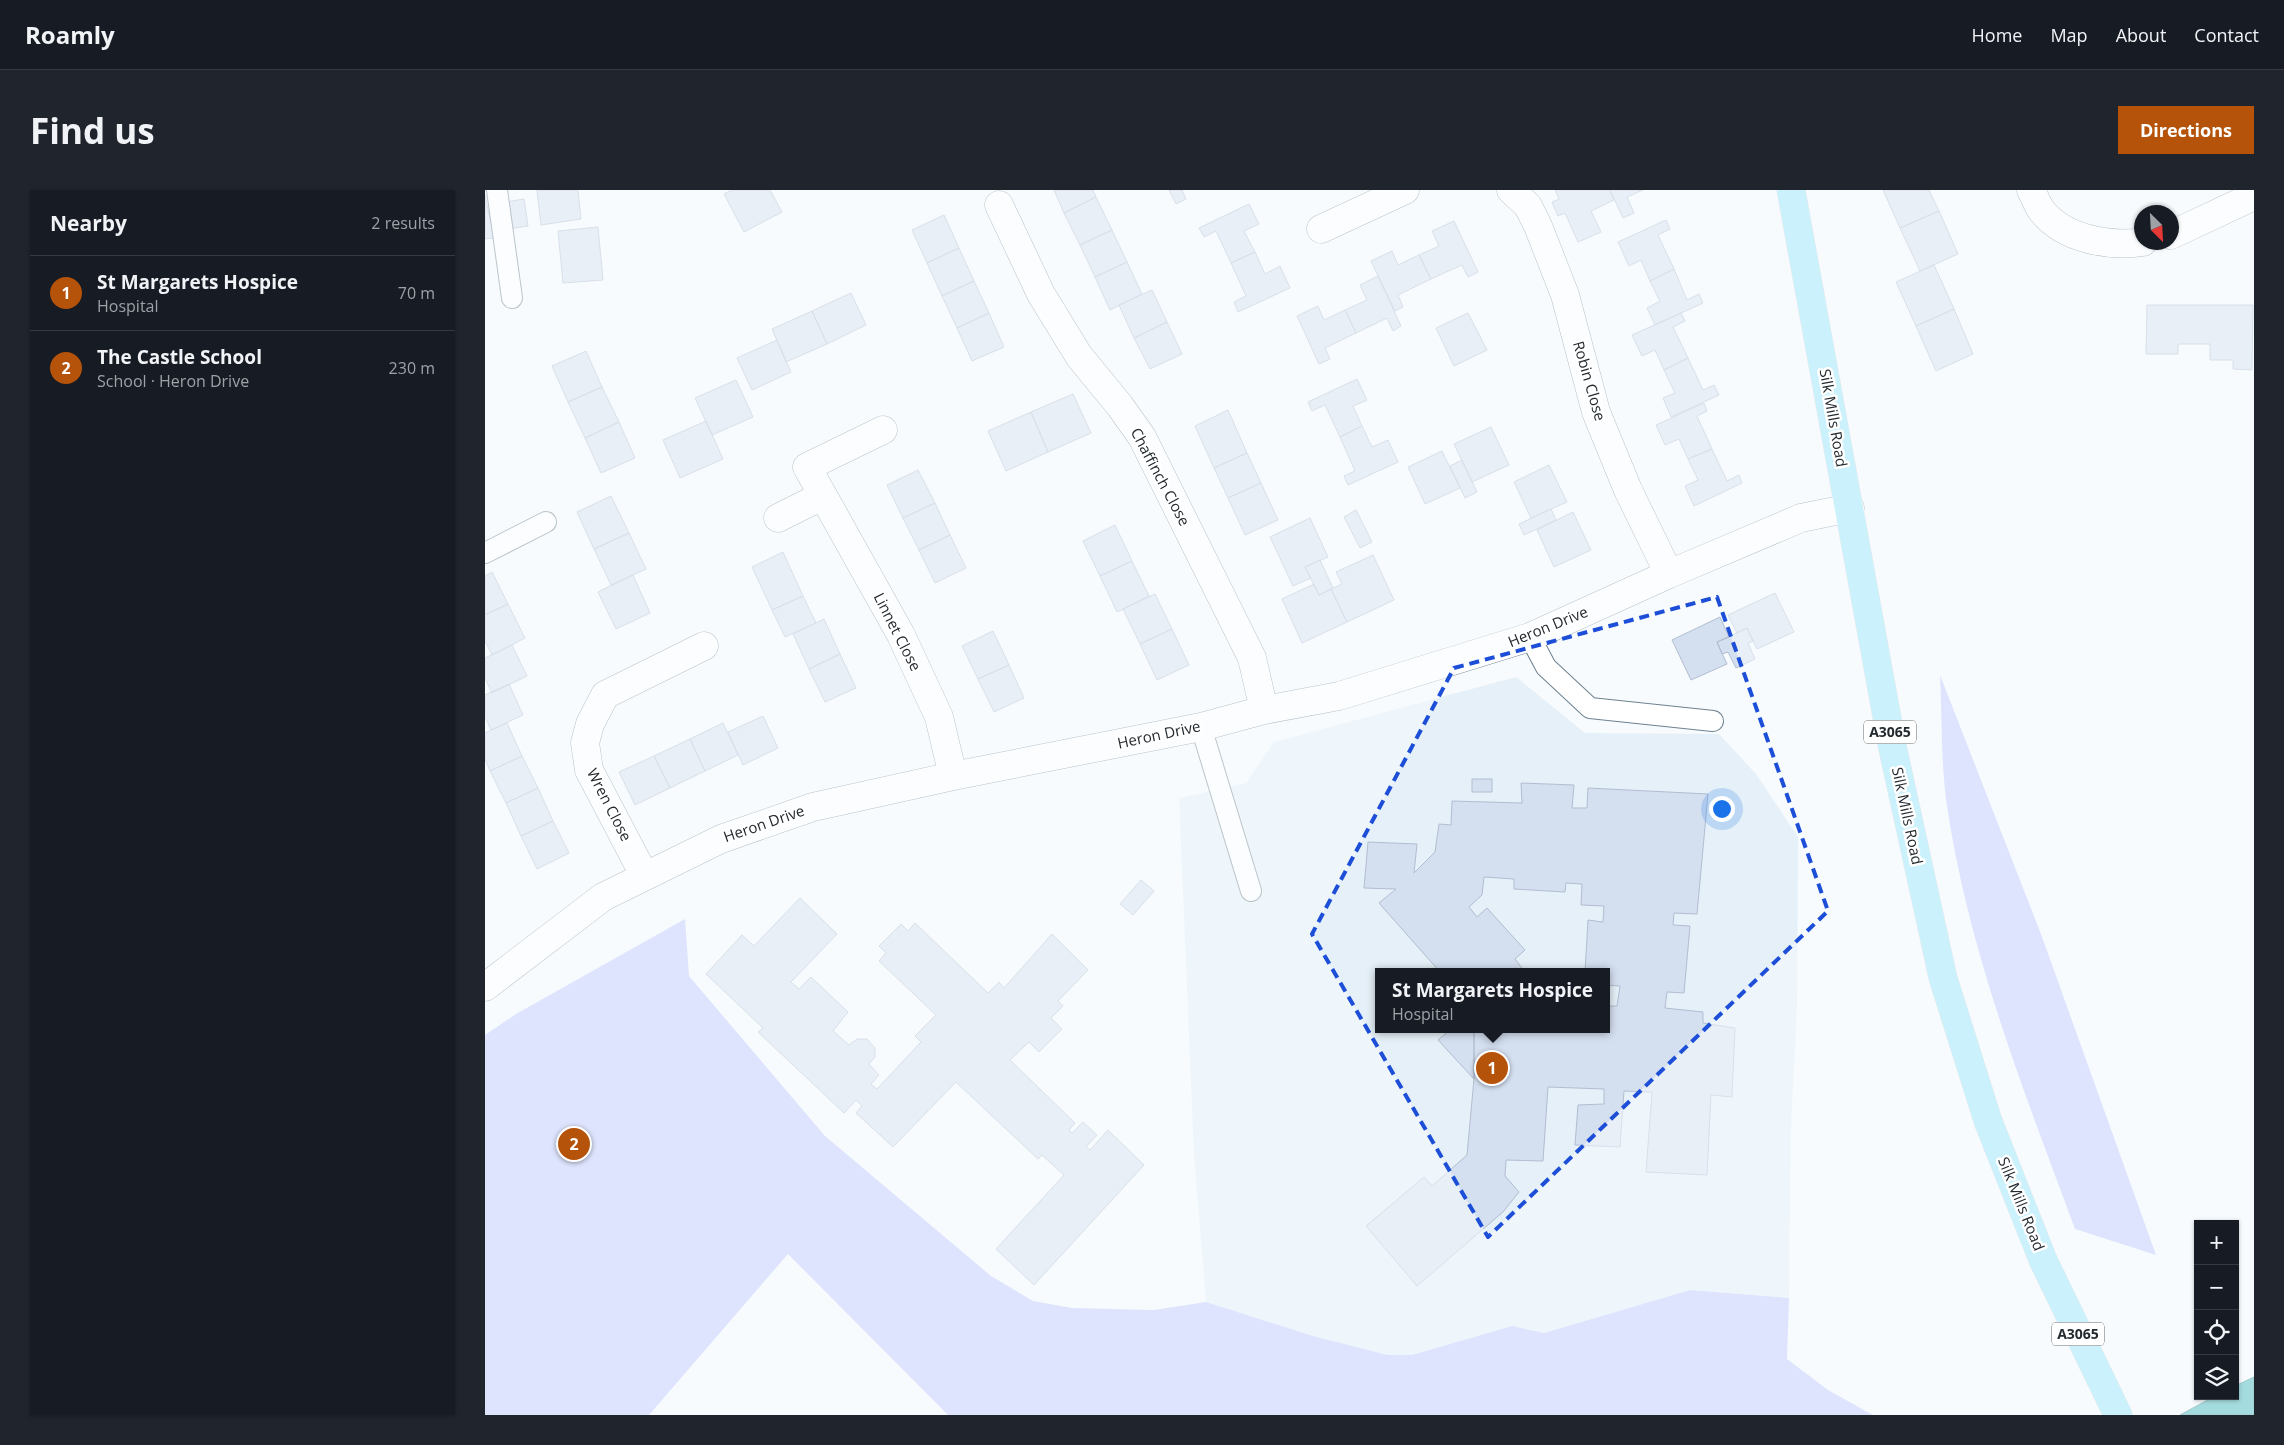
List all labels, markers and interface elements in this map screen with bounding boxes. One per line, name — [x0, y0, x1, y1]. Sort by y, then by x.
text: Roamly — [25, 18, 115, 51]
text: Home — [1972, 23, 2022, 47]
text: Map — [2050, 23, 2088, 47]
text: About — [2116, 23, 2166, 47]
text: Contact — [2194, 23, 2259, 47]
button: Directions — [2118, 106, 2254, 154]
text: Find us — [30, 107, 155, 154]
north arrow — [2134, 205, 2179, 250]
text: Nearby — [50, 209, 127, 237]
text: 2 results — [371, 212, 435, 234]
text: St Margarets Hospice — [97, 269, 298, 295]
text: 1 — [61, 282, 71, 304]
text: 70 m — [398, 282, 435, 304]
text: Hospital — [97, 295, 159, 317]
street label: Robin Close — [1569, 338, 1611, 423]
text: The Castle School — [97, 344, 262, 370]
text: 2 — [61, 357, 71, 379]
text: 230 m — [389, 357, 435, 379]
street label: Silk Mills Road — [1816, 367, 1852, 468]
text: School · Heron Drive — [97, 370, 249, 392]
street label: Chaffinch Close — [1127, 424, 1195, 529]
street label: Linnet Close — [870, 589, 926, 674]
street label: Heron Drive — [1505, 601, 1591, 651]
street label: Heron Drive — [1115, 715, 1202, 753]
road number: A3065 — [1864, 720, 1916, 744]
street label: Wren Close — [583, 765, 637, 844]
street label: Silk Mills Road — [1888, 765, 1928, 866]
your location — [1709, 796, 1735, 822]
street label: Heron Drive — [720, 800, 807, 846]
popup — [1375, 968, 1610, 1033]
text: St Margarets Hospice — [1392, 977, 1593, 1003]
text: Hospital — [1392, 1003, 1454, 1025]
pin: 1 — [1476, 1049, 1508, 1087]
pin: 2 — [558, 1125, 590, 1163]
street label: Silk Mills Road — [1994, 1154, 2050, 1253]
map controls — [2194, 1220, 2239, 1400]
button: + — [2194, 1220, 2239, 1265]
button: − — [2194, 1265, 2239, 1310]
button: locate — [2194, 1310, 2239, 1355]
road number: A3065 — [2052, 1322, 2104, 1346]
button: layers — [2194, 1355, 2239, 1400]

